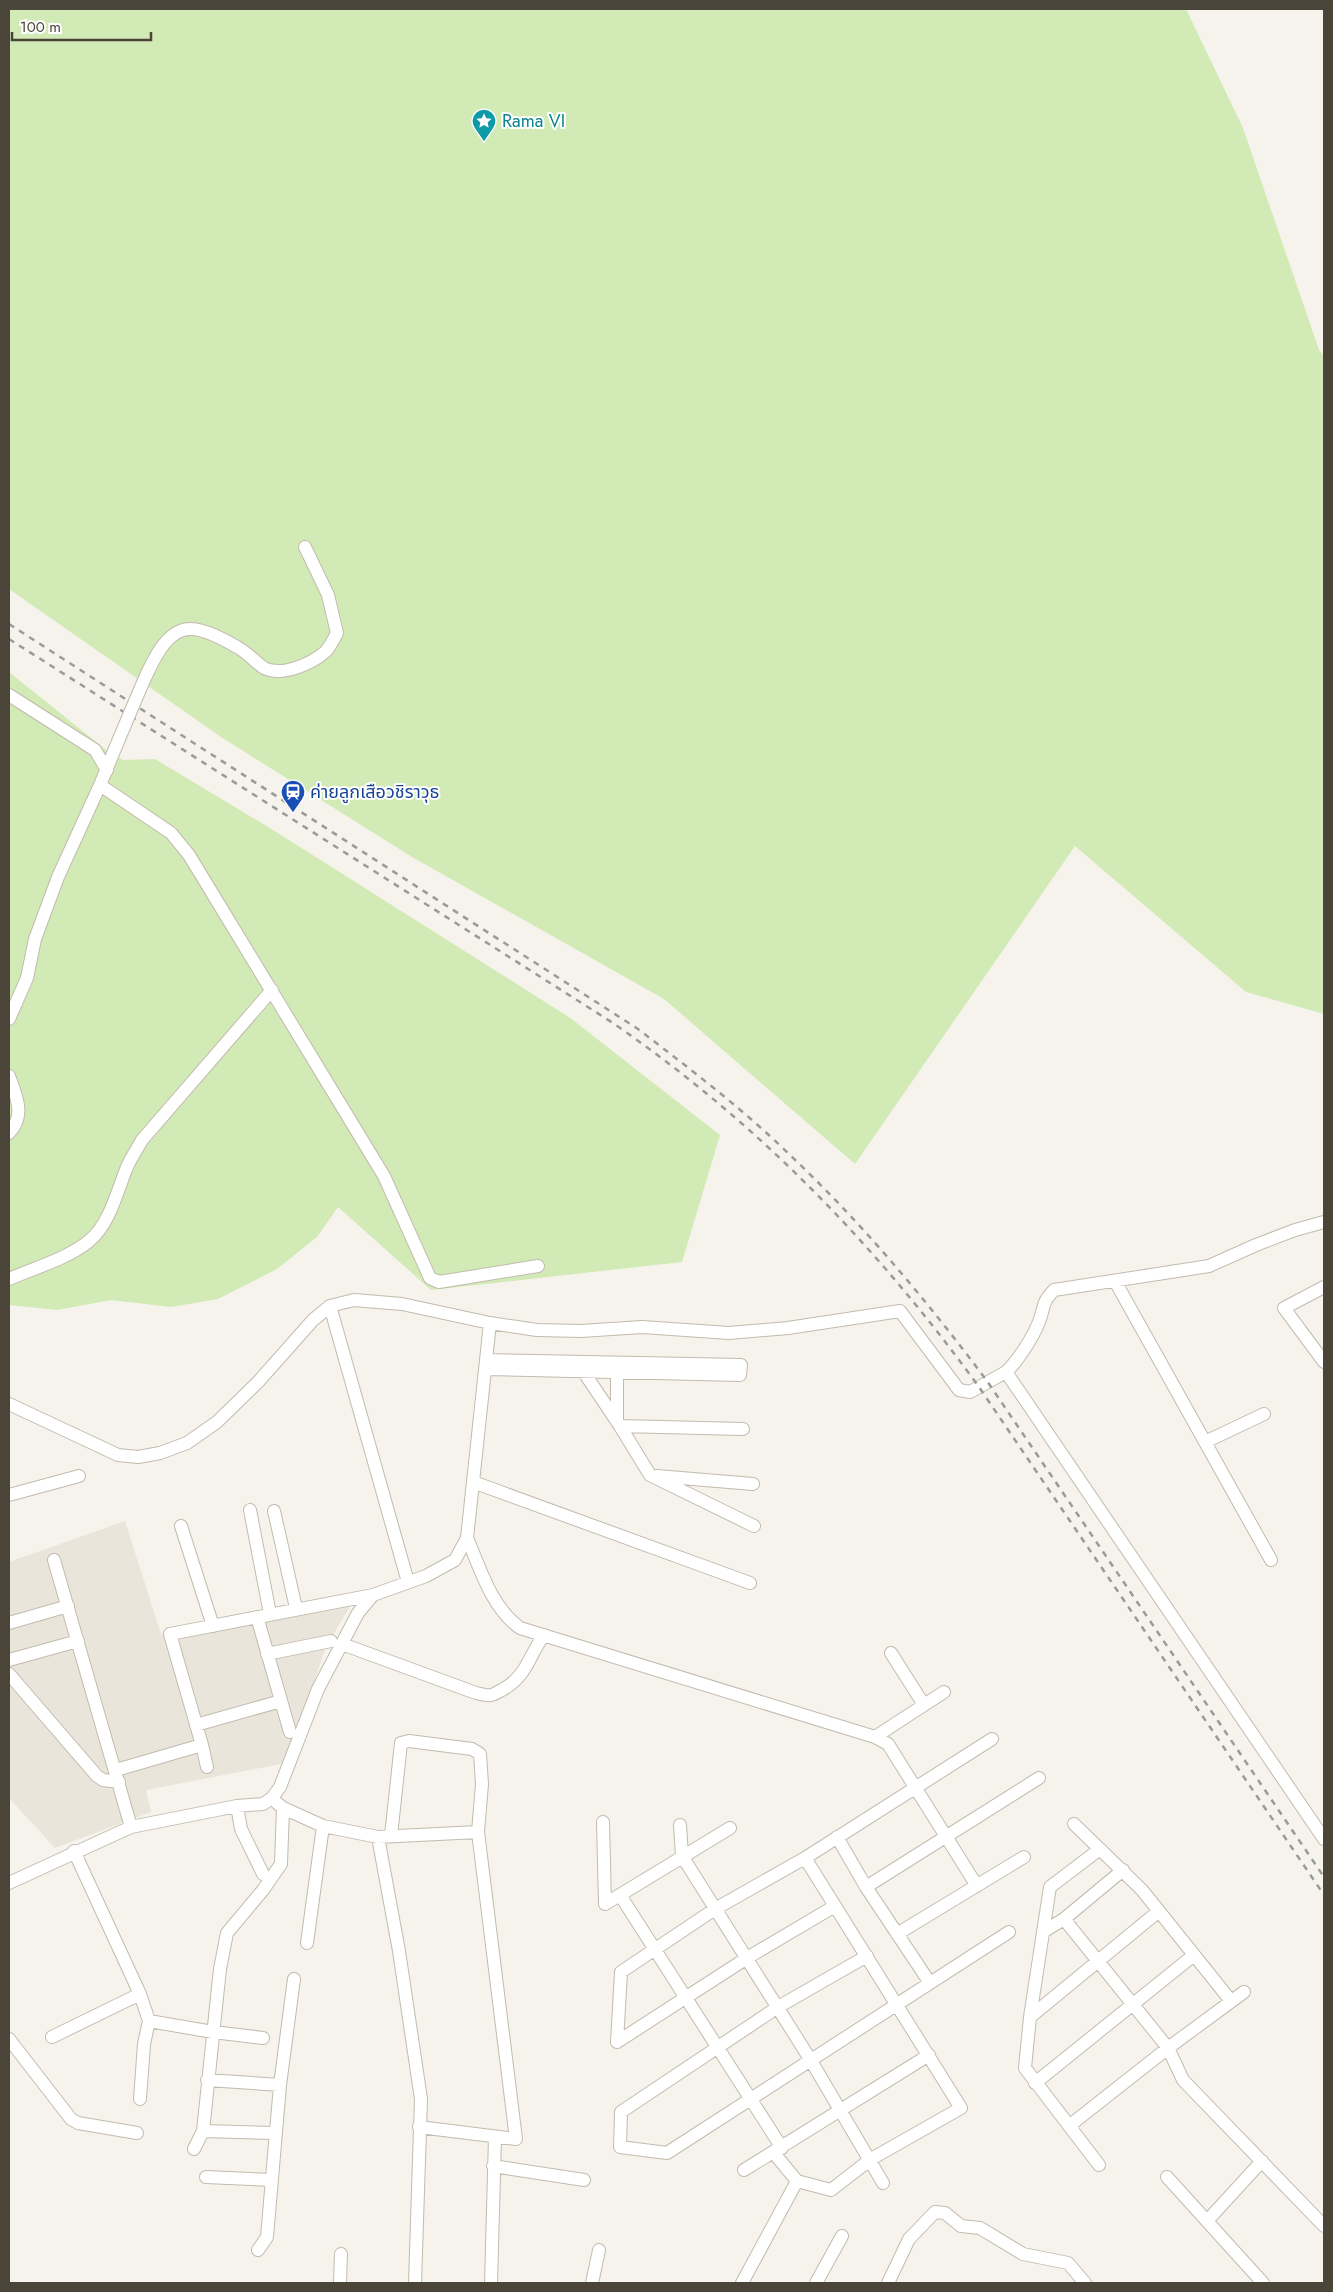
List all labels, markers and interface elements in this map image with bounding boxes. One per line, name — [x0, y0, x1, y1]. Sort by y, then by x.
scale bar — [12, 10, 151, 42]
text: 100 m — [20, 16, 61, 38]
place icon: Rama VI — [471, 108, 497, 142]
place label: Rama VI — [502, 108, 565, 134]
station icon: ค่ายลูกเสือวชิราวุธ — [280, 779, 306, 813]
place label: ค่ายลูกเสือวชิราวุธ — [310, 779, 439, 805]

